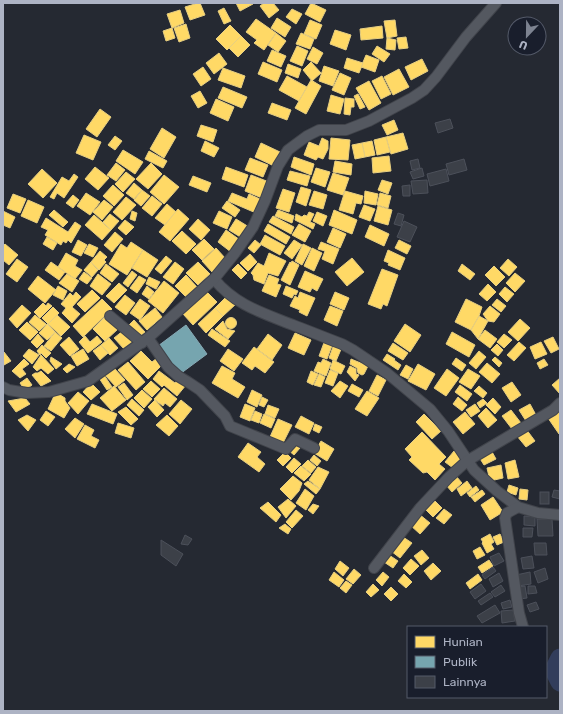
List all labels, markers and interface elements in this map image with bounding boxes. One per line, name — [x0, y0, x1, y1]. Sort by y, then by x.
north arrow — [507, 16, 547, 56]
text: U — [517, 37, 530, 52]
legend — [407, 626, 547, 698]
text: Hunian — [443, 635, 483, 649]
text: Publik — [443, 655, 478, 669]
text: Lainnya — [443, 675, 487, 689]

